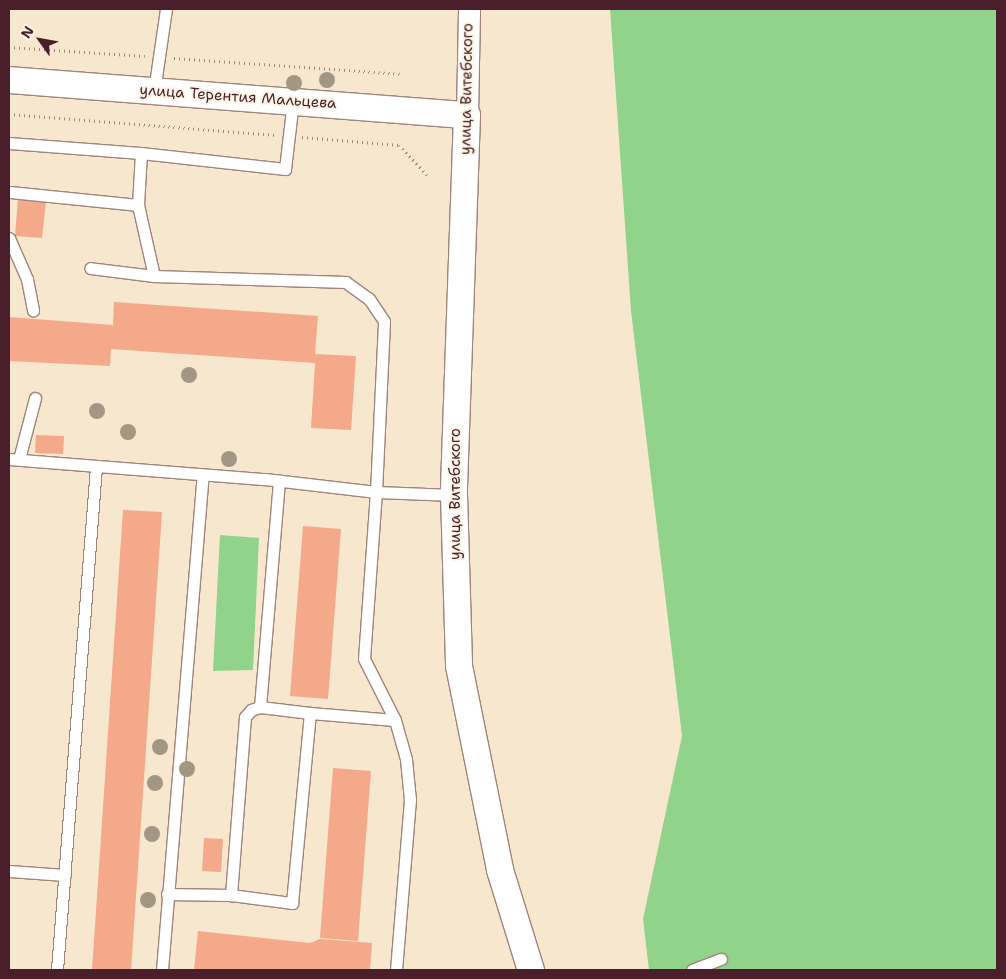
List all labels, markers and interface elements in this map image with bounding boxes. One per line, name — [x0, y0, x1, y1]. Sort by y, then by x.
north arrow — [15, 15, 65, 65]
text: N — [17, 23, 38, 42]
street label: улица Витебского — [457, 23, 477, 155]
street label: улица Терентия Мальцева — [139, 81, 337, 113]
street label: улица Витебского — [447, 428, 465, 560]

